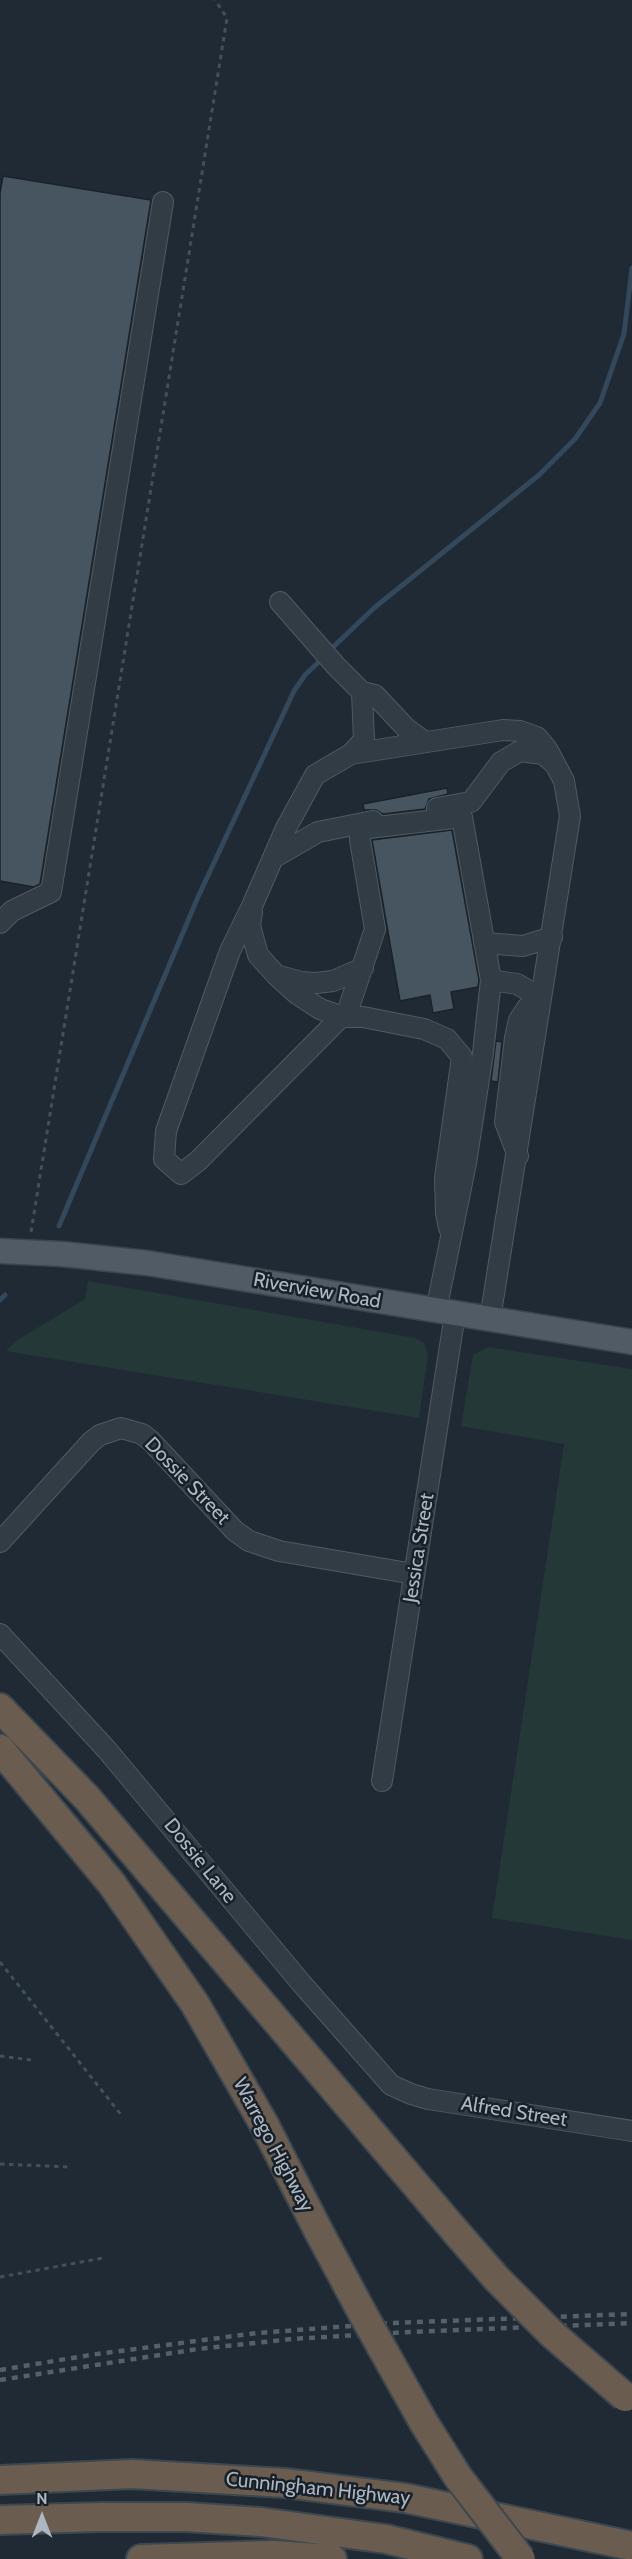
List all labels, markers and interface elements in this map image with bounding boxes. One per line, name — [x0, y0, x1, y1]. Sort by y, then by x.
street label: Riverview Road — [251, 1268, 383, 1314]
street label: Dossie Street — [139, 1432, 235, 1530]
street label: Jessica Street — [399, 1492, 439, 1604]
street label: Dossie Lane — [159, 1814, 241, 1908]
street label: Warrego Highway — [228, 2074, 318, 2216]
street label: Alfred Street — [459, 2092, 569, 2132]
street label: Cunningham Highway — [225, 2467, 411, 2511]
north arrow — [12, 2487, 72, 2547]
text: N — [36, 2489, 48, 2508]

